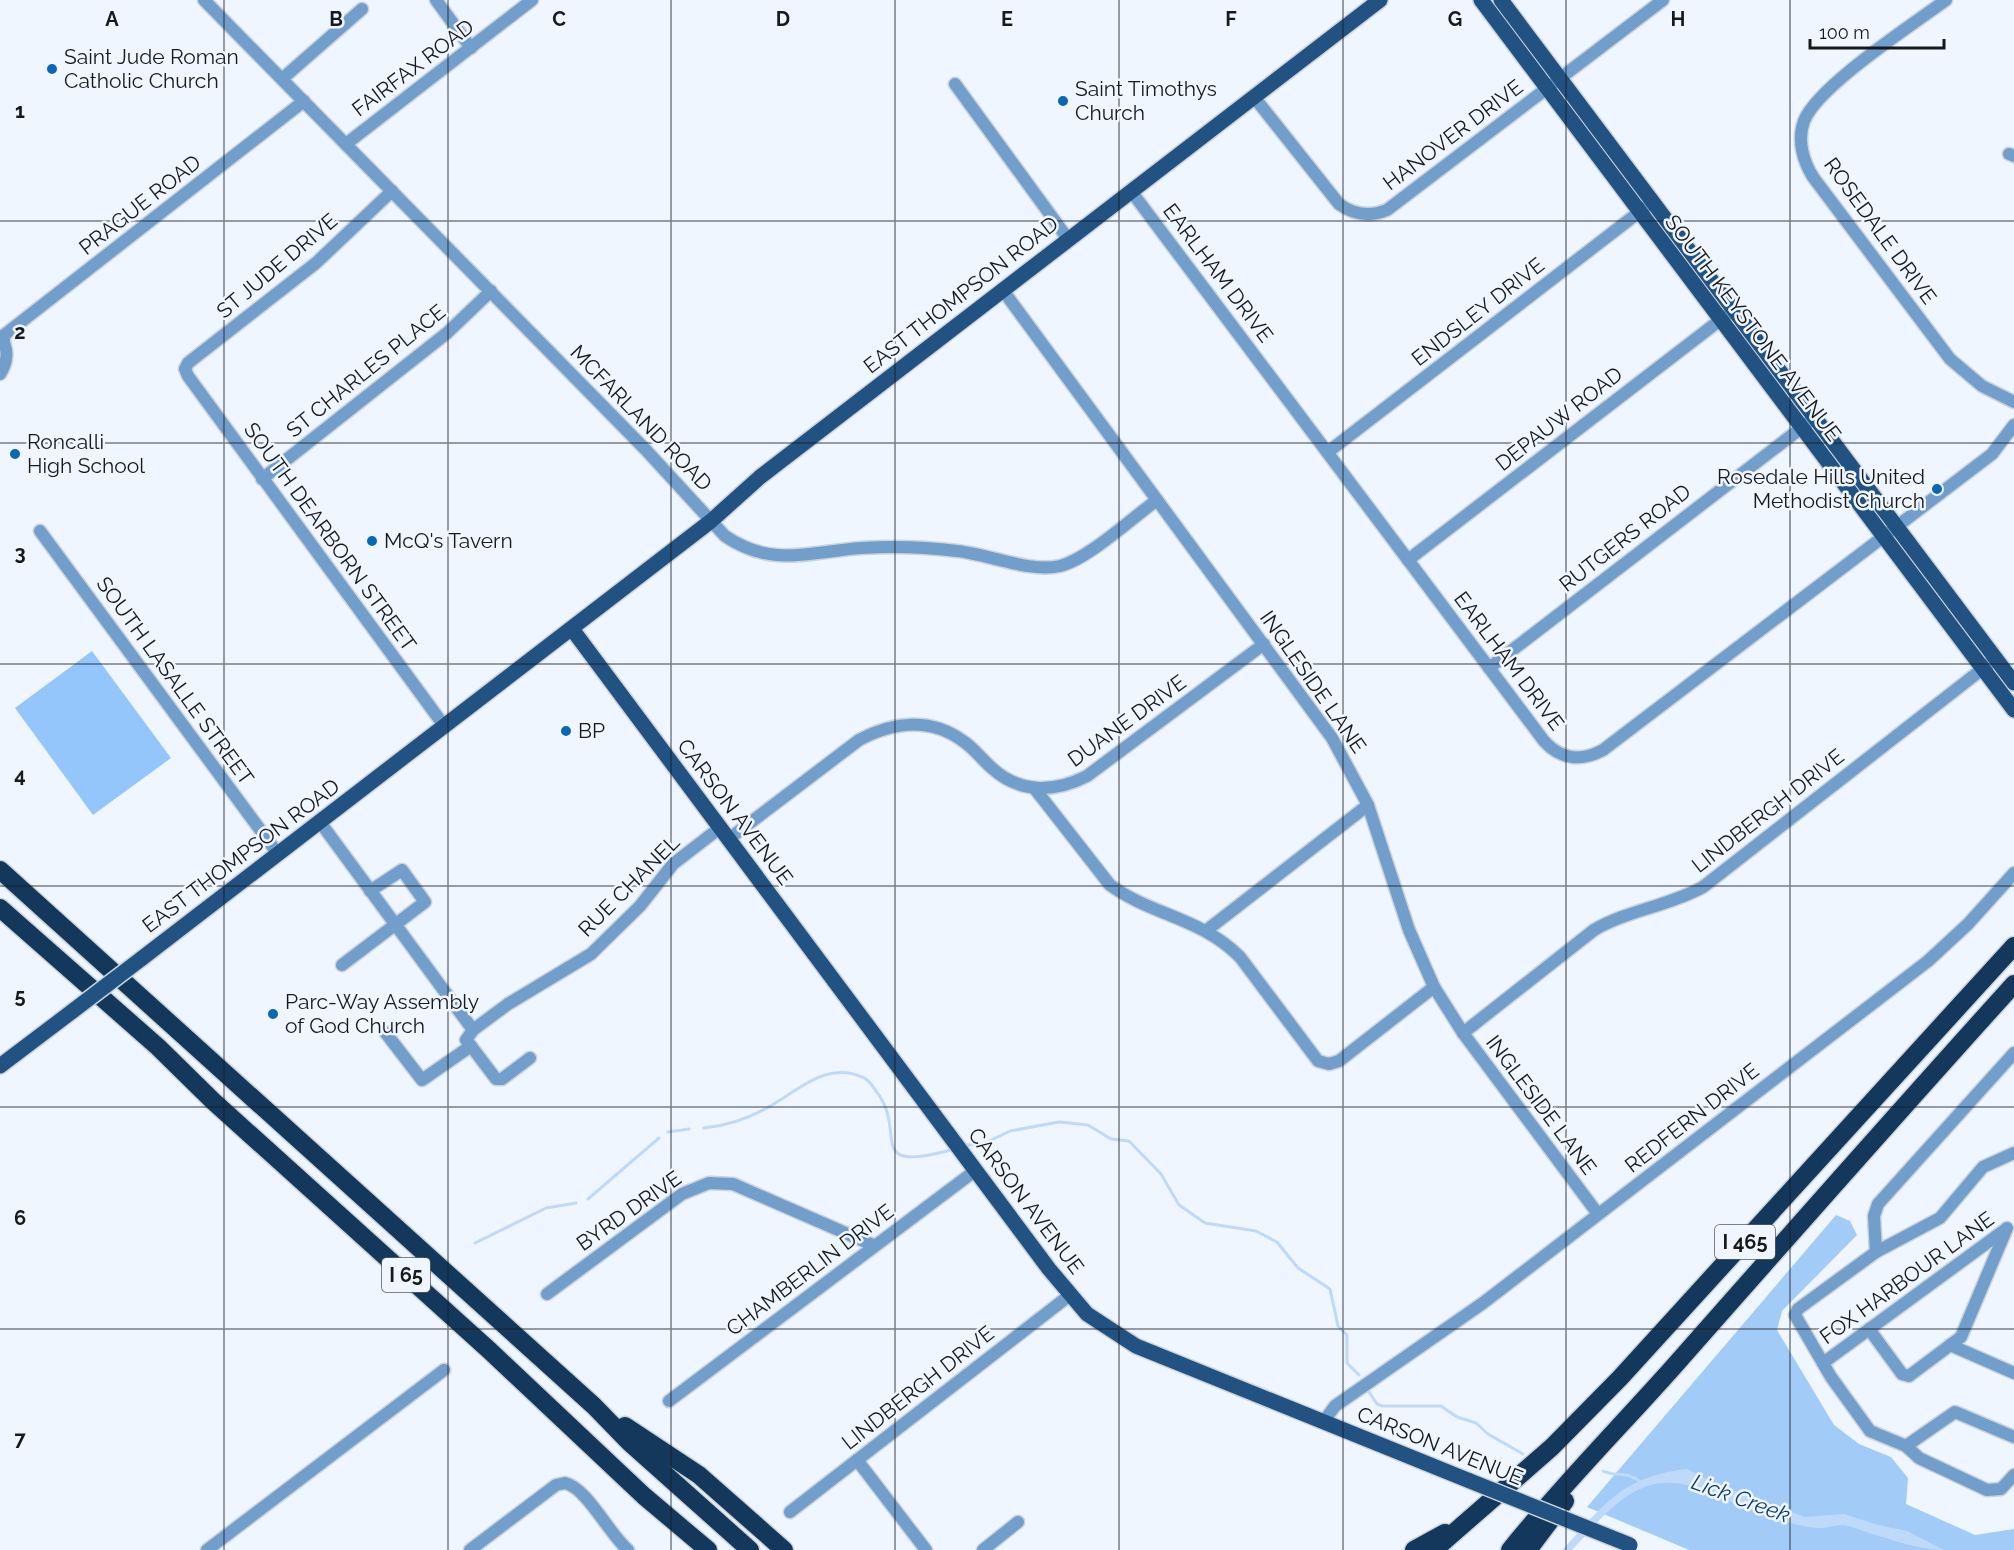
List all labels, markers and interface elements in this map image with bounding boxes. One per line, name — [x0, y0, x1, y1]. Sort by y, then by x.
text: A — [105, 7, 119, 31]
text: B — [329, 7, 343, 31]
text: C — [552, 7, 566, 31]
text: D — [776, 7, 790, 31]
text: E — [1001, 7, 1013, 31]
text: F — [1225, 7, 1237, 31]
text: G — [1448, 7, 1462, 31]
text: H — [1671, 7, 1685, 31]
scale bar — [1810, 12, 1944, 50]
street label: FAIRFAX ROAD — [347, 14, 479, 122]
text: 100 m — [1819, 22, 1870, 43]
place label: Saint Jude Roman Catholic Church — [64, 44, 239, 93]
marker: Saint Jude Roman Catholic Church — [45, 62, 59, 76]
street label: HANOVER DRIVE — [1378, 74, 1527, 195]
place label: Saint Timothys Church — [1075, 76, 1217, 125]
marker: Saint Timothys Church — [1056, 94, 1070, 108]
text: 1 — [15, 99, 25, 123]
street label: PRAGUE ROAD — [74, 149, 206, 260]
street label: ROSEDALE DRIVE — [1819, 153, 1942, 309]
street label: EARLHAM DRIVE — [1158, 198, 1279, 347]
street label: ST JUDE DRIVE — [211, 208, 342, 323]
street label: SOUTH KEYSTONE AVENUE — [1660, 210, 1847, 446]
street label: EAST THOMPSON ROAD — [858, 211, 1063, 378]
street label: ENDSLEY DRIVE — [1407, 252, 1549, 371]
street label: ST CHARLES PLACE — [281, 299, 450, 442]
text: 2 — [14, 320, 26, 344]
street label: MCFARLAND ROAD — [565, 340, 717, 496]
street label: DEPAUW ROAD — [1490, 361, 1627, 476]
street label: SOUTH DEARBORN STREET — [239, 418, 422, 656]
place label: Roncalli High School — [27, 429, 145, 478]
marker: Roncalli High School — [8, 447, 22, 461]
place label: Rosedale Hills United Methodist Church — [1717, 464, 1925, 513]
street label: RUTGERS ROAD — [1554, 479, 1695, 597]
marker: Rosedale Hills United Methodist Church — [1930, 482, 1944, 496]
place label: McQ's Tavern — [384, 528, 513, 553]
marker: McQ's Tavern — [365, 534, 379, 548]
text: 3 — [14, 541, 26, 565]
street label: SOUTH LASALLE STREET — [91, 572, 259, 790]
street label: EARLHAM DRIVE — [1449, 586, 1570, 735]
street label: INGLESIDE LANE — [1255, 606, 1372, 758]
street label: DUANE DRIVE — [1063, 669, 1191, 772]
place label: BP — [578, 718, 605, 743]
marker: BP — [559, 724, 573, 738]
street label: CARSON AVENUE — [672, 734, 798, 890]
street label: LINDBERGH DRIVE — [1687, 743, 1849, 878]
text: 4 — [14, 763, 26, 787]
street label: EAST THOMPSON ROAD — [137, 773, 344, 938]
street label: RUE CHANEL — [573, 830, 685, 942]
text: 5 — [14, 984, 26, 1008]
place label: Parc-Way Assembly of God Church — [285, 989, 479, 1038]
marker: Parc-Way Assembly of God Church — [266, 1007, 280, 1021]
street label: INGLESIDE LANE — [1481, 1030, 1602, 1179]
street label: REDFERN DRIVE — [1620, 1058, 1764, 1178]
street label: CARSON AVENUE — [963, 1123, 1089, 1279]
street label: BYRD DRIVE — [572, 1165, 686, 1256]
street label: CHAMBERLIN DRIVE — [721, 1199, 898, 1341]
text: 6 — [14, 1206, 26, 1230]
street label: FOX HARBOUR LANE — [1815, 1206, 1999, 1349]
road number: I 465 — [1715, 1225, 1775, 1259]
road number: I 65 — [382, 1258, 430, 1292]
street label: LINDBERGH DRIVE — [837, 1320, 999, 1455]
street label: CARSON AVENUE — [1354, 1401, 1527, 1490]
text: 7 — [14, 1427, 26, 1451]
water label: Lick Creek — [1688, 1468, 1794, 1528]

